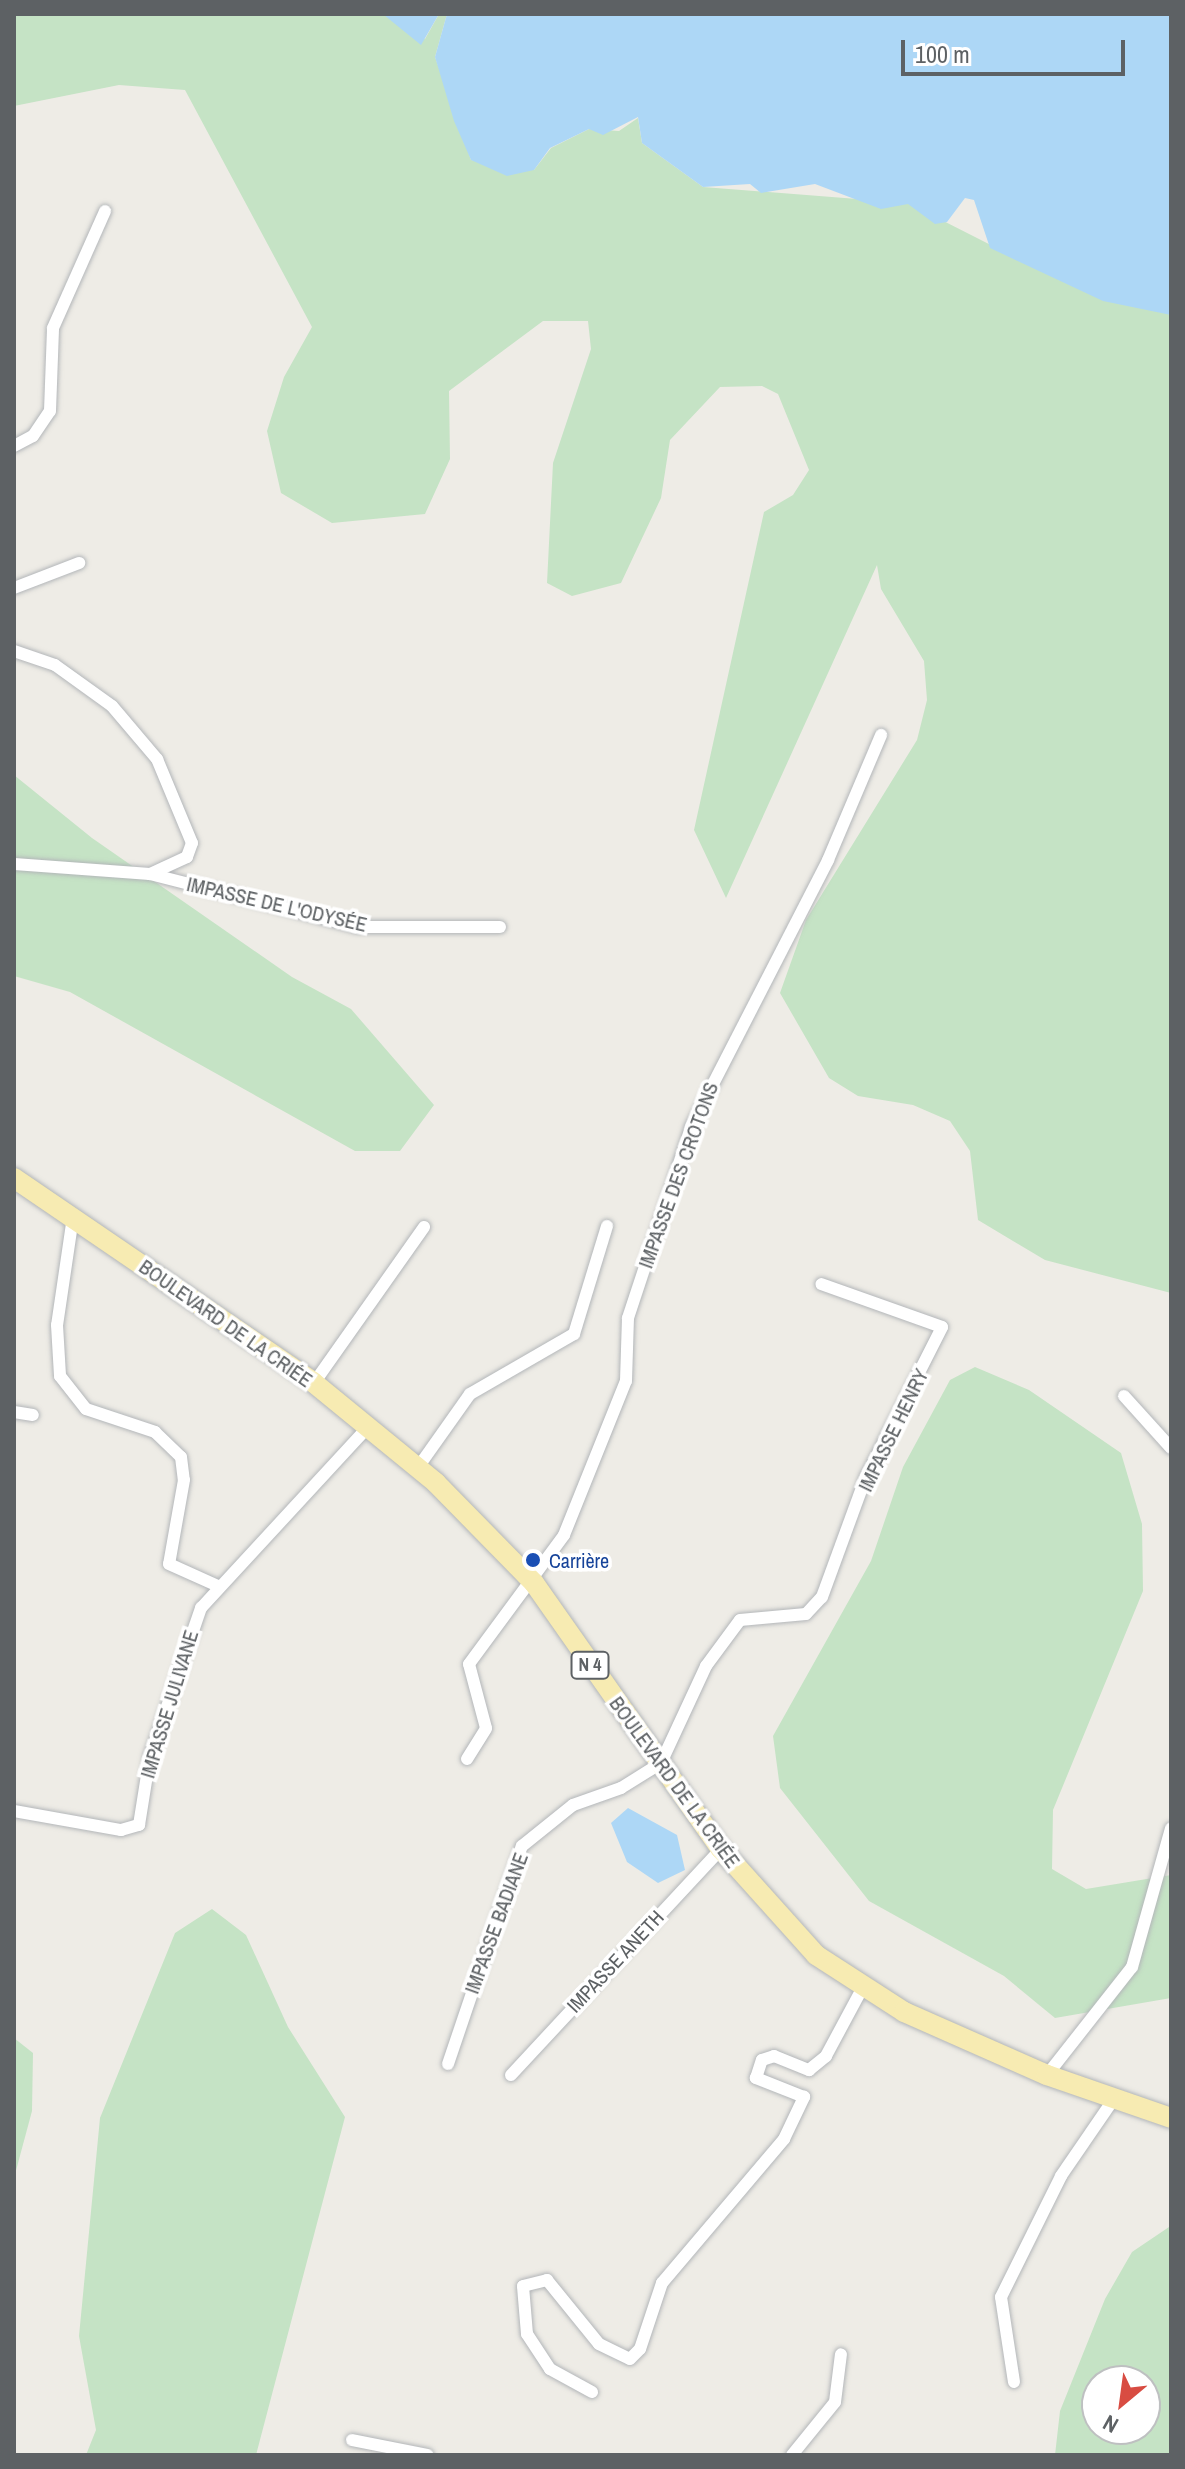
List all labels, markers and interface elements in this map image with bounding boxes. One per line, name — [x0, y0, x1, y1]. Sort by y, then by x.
scale bar — [905, 24, 1129, 74]
text: 100 m — [915, 38, 970, 70]
street label: IMPASSE DE L'ODYSÉE — [185, 872, 369, 936]
street label: IMPASSE DES CROTONS — [633, 1079, 723, 1271]
street label: BOULEVARD DE LA CRIÉE — [134, 1254, 318, 1392]
street label: IMPASSE HENRY — [853, 1365, 933, 1495]
place label: Carrière — [549, 1548, 609, 1572]
marker: Carrière — [524, 1551, 542, 1569]
street label: IMPASSE JULIVANE — [135, 1627, 203, 1781]
road number: N 4 — [570, 1651, 610, 1679]
street label: BOULEVARD DE LA CRIÉE — [605, 1691, 745, 1873]
street label: IMPASSE BADIANE — [459, 1849, 533, 1997]
street label: IMPASSE ANETH — [561, 1905, 669, 2017]
north arrow — [1081, 2365, 1161, 2445]
text: N — [1097, 2408, 1123, 2441]

